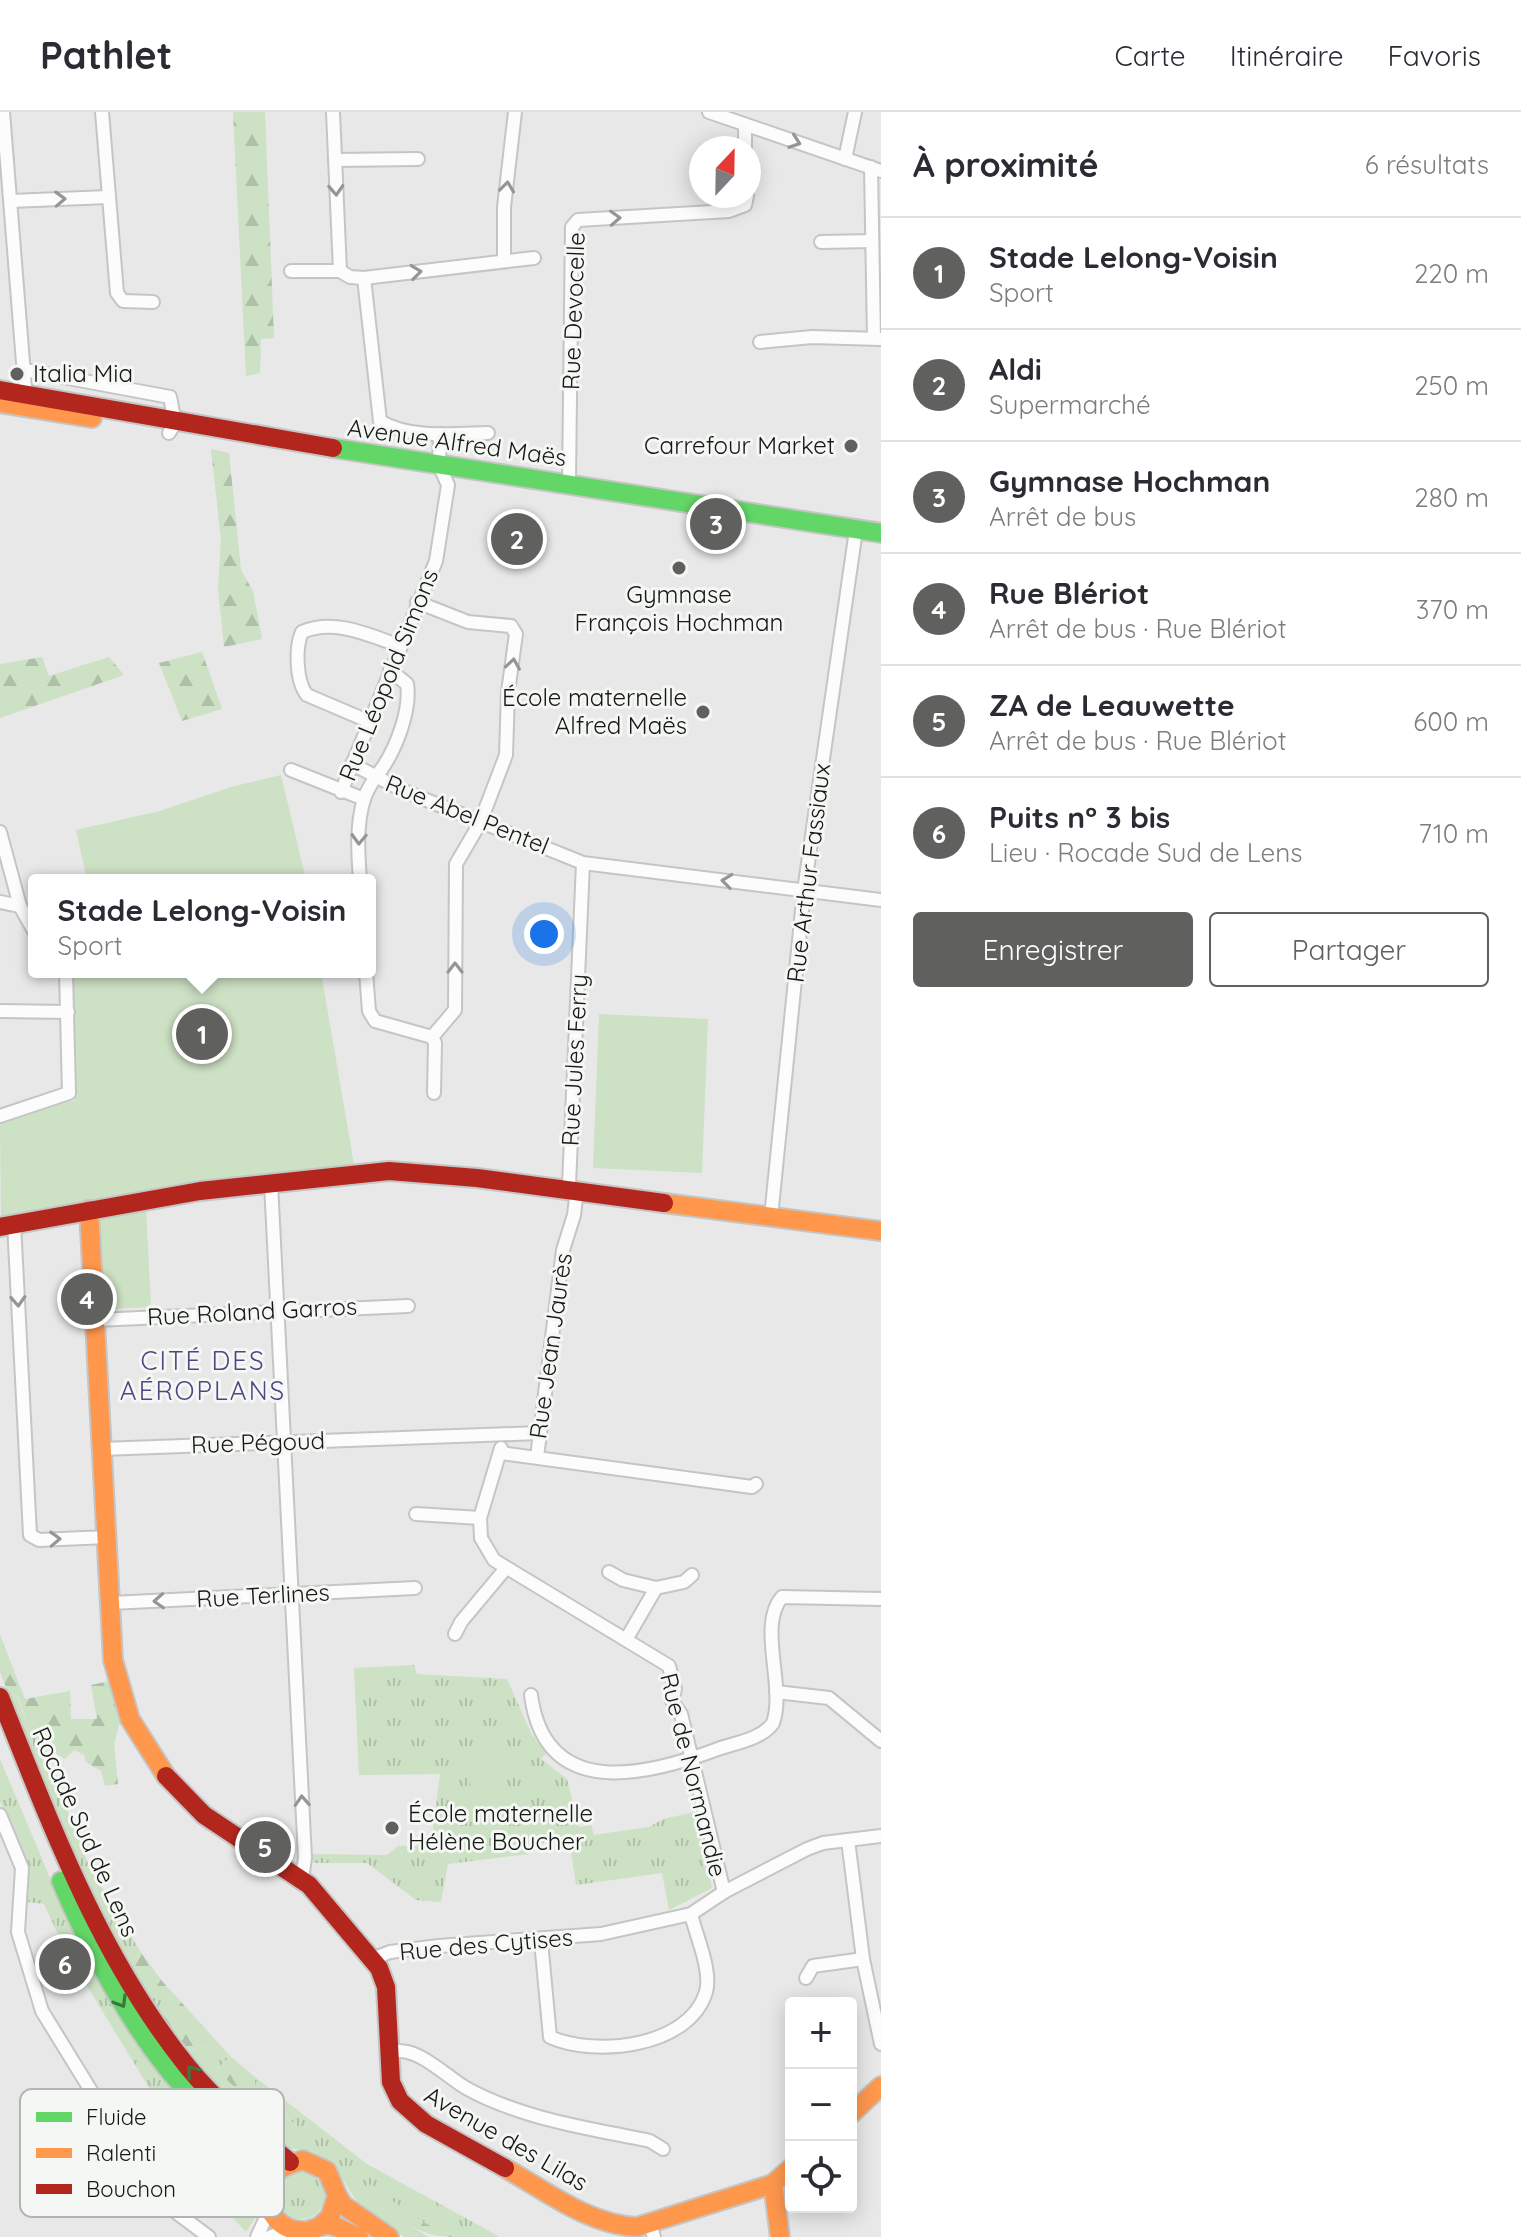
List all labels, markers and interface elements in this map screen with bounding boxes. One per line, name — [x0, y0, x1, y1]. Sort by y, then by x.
text: Pathlet — [40, 31, 172, 79]
text: Carte — [1114, 38, 1186, 73]
text: Itinéraire — [1230, 38, 1344, 73]
text: Favoris — [1388, 38, 1481, 73]
one-way arrow — [787, 132, 801, 148]
north arrow — [689, 136, 761, 208]
text: À proximité — [913, 143, 1099, 186]
text: 6 résultats — [1365, 148, 1489, 181]
one-way arrow — [498, 180, 515, 193]
one-way arrow — [328, 184, 345, 197]
one-way arrow — [54, 190, 66, 207]
one-way arrow — [609, 210, 622, 227]
street label: Rue Devocelle — [555, 232, 591, 390]
text: Stade Lelong-Voisin — [989, 238, 1278, 276]
text: 1 — [934, 257, 944, 290]
text: 220 m — [1414, 257, 1489, 290]
one-way arrow — [410, 263, 423, 280]
text: Sport — [989, 276, 1054, 309]
text: Aldi — [989, 350, 1042, 388]
place label: Italia Mia — [33, 358, 133, 388]
marker: Italia Mia — [8, 365, 26, 383]
text: 2 — [932, 369, 946, 402]
text: 250 m — [1414, 369, 1489, 402]
text: Supermarché — [989, 388, 1151, 421]
street label: Avenue Alfred Maës — [346, 412, 569, 472]
place label: Carrefour Market — [644, 430, 835, 460]
marker: Carrefour Market — [842, 437, 860, 455]
text: Gymnase Hochman — [989, 462, 1270, 500]
text: 3 — [932, 481, 946, 514]
text: 280 m — [1414, 481, 1489, 514]
pin: 3 — [690, 494, 742, 554]
text: Arrêt de bus — [989, 500, 1136, 533]
pin: 2 — [491, 509, 543, 569]
marker: Gymnase François Hochman — [670, 559, 688, 577]
street label: Rue Léopold Simons — [332, 564, 444, 785]
text: Rue Blériot — [989, 574, 1149, 612]
place label: Gymnase François Hochman — [575, 579, 783, 637]
text: 4 — [931, 593, 947, 626]
text: 370 m — [1416, 593, 1489, 626]
text: Arrêt de bus · Rue Blériot — [989, 612, 1287, 645]
one-way arrow — [503, 657, 520, 671]
place label: École maternelle Alfred Maës — [502, 682, 687, 740]
text: ZA de Leauwette — [989, 686, 1235, 724]
marker: École maternelle Alfred Maës — [694, 703, 712, 721]
text: 5 — [932, 705, 946, 738]
text: 600 m — [1413, 705, 1489, 738]
text: Arrêt de bus · Rue Blériot — [989, 724, 1287, 757]
street label: Rue Arthur Fassiaux — [780, 762, 836, 984]
street label: Rue Abel Pentel — [381, 768, 554, 861]
text: Puits n° 3 bis — [989, 798, 1170, 836]
text: 6 — [932, 817, 946, 850]
text: 710 m — [1419, 817, 1489, 850]
one-way arrow — [350, 833, 367, 846]
text: Lieu · Rocade Sud de Lens — [989, 836, 1302, 869]
one-way arrow — [720, 873, 733, 890]
popup — [28, 874, 376, 978]
text: Stade Lelong-Voisin — [58, 891, 346, 929]
button: Enregistrer — [913, 912, 1193, 987]
button: Partager — [1209, 912, 1489, 987]
your location — [524, 914, 564, 954]
text: Sport — [58, 929, 123, 962]
one-way arrow — [446, 961, 464, 974]
street label: Rue Jules Ferry — [555, 973, 593, 1147]
pin: 1 — [176, 1004, 228, 1064]
street label: Rue Jean Jaurès — [522, 1251, 578, 1441]
pin: 4 — [61, 1269, 113, 1329]
street label: Rue Roland Garros — [146, 1291, 358, 1331]
one-way arrow — [9, 1295, 26, 1308]
district label: CITÉ DES AÉROPLANS — [120, 1344, 286, 1407]
street label: Rue Pégoud — [190, 1425, 326, 1459]
one-way arrow — [49, 1531, 62, 1548]
street label: Rue Terlines — [196, 1577, 330, 1613]
one-way arrow — [152, 1592, 165, 1609]
street label: Rue de Normandie — [654, 1670, 734, 1880]
street label: Rocade Sud de Lens — [26, 1722, 146, 1941]
one-way arrow — [294, 1794, 311, 1807]
place label: École maternelle Hélène Boucher — [408, 1798, 593, 1856]
pin: 5 — [239, 1817, 291, 1877]
marker: École maternelle Hélène Boucher — [383, 1819, 401, 1837]
street label: Rue des Cytises — [398, 1921, 574, 1967]
pin: 6 — [39, 1934, 91, 1994]
one-way arrow — [111, 1993, 127, 2008]
map controls — [785, 1997, 857, 2213]
button: + — [785, 1997, 857, 2069]
one-way arrow — [187, 2066, 202, 2081]
button: − — [785, 2069, 857, 2141]
street label: Avenue des Lilas — [419, 2079, 594, 2197]
legend — [20, 2089, 284, 2217]
text: Fluide — [86, 2103, 146, 2131]
text: Ralenti — [86, 2139, 156, 2167]
button: locate — [785, 2141, 857, 2213]
text: Bouchon — [86, 2175, 176, 2203]

